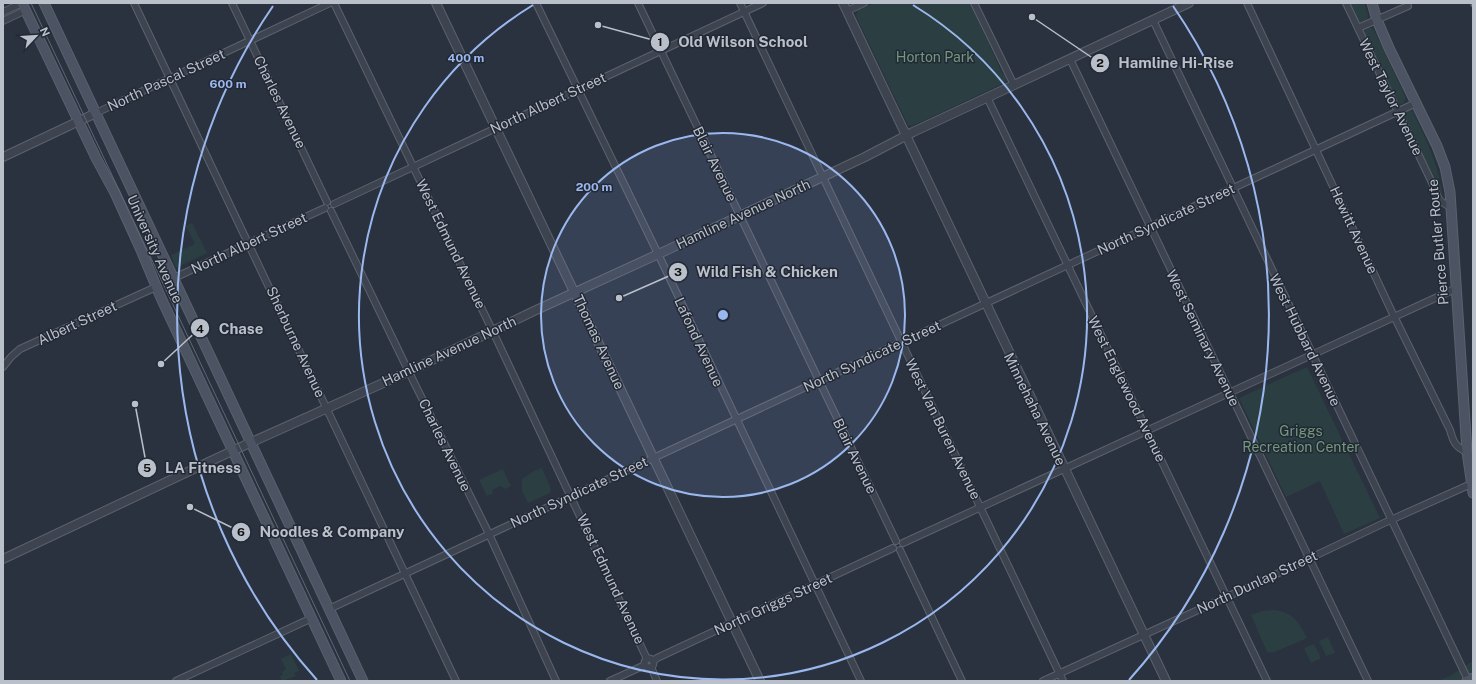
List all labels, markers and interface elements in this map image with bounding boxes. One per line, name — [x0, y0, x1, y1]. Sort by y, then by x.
north arrow — [16, 16, 56, 56]
text: N — [38, 25, 52, 38]
callout: Old Wilson School — [650, 28, 816, 55]
text: Old Wilson School — [678, 33, 808, 50]
text: 1 — [657, 35, 663, 49]
street label: West Taylor Avenue — [1356, 36, 1426, 158]
street label: North Pascal Street — [105, 46, 227, 114]
park label: Horton Park — [896, 49, 974, 65]
callout: Hamline Hi-Rise — [1090, 49, 1242, 76]
text: 400 m — [448, 51, 485, 65]
street label: Charles Avenue — [251, 53, 309, 151]
text: Hamline Hi-Rise — [1118, 54, 1234, 71]
text: 2 — [1096, 56, 1104, 70]
street label: North Albert Street — [488, 69, 608, 137]
text: 600 m — [210, 77, 247, 91]
street label: Blair Avenue — [690, 124, 740, 204]
street label: Hamline Avenue North — [673, 176, 813, 252]
street label: West Edmund Avenue — [413, 177, 489, 311]
street label: Pierce Butler Route — [1425, 178, 1451, 306]
text: 200 m — [576, 180, 612, 194]
street label: North Syndicate Street — [1095, 180, 1237, 258]
street label: Hewitt Avenue — [1327, 184, 1381, 276]
street label: University Avenue — [124, 193, 186, 306]
street label: North Albert Street — [189, 209, 309, 277]
callout: Wild Fish & Chicken — [668, 258, 846, 285]
text: Wild Fish & Chicken — [696, 263, 838, 280]
text: 3 — [674, 265, 682, 279]
street label: West Seminary Avenue — [1163, 267, 1243, 409]
street label: West Hubbard Avenue — [1266, 271, 1344, 409]
street label: Sherburne Avenue — [263, 284, 329, 400]
street label: Thomas Avenue — [570, 292, 628, 392]
street label: Lafond Avenue — [671, 295, 727, 389]
street label: Albert Street — [35, 298, 119, 348]
centre of rings — [716, 308, 730, 322]
street label: Hamline Avenue North — [379, 313, 519, 389]
street label: West Englewood Avenue — [1085, 314, 1169, 464]
callout: Chase — [190, 315, 271, 342]
street label: North Syndicate Street — [801, 317, 943, 395]
text: Chase — [219, 320, 263, 337]
text: 4 — [196, 322, 204, 336]
street label: Minnehaha Avenue — [1001, 350, 1069, 468]
street label: West Van Buren Avenue — [902, 356, 984, 502]
street label: Charles Avenue — [416, 396, 474, 494]
street label: Blair Avenue — [830, 416, 880, 496]
park label: Griggs Recreation Center — [1242, 423, 1360, 455]
street label: North Syndicate Street — [508, 453, 650, 531]
callout: LA Fitness — [137, 454, 249, 481]
text: LA Fitness — [165, 459, 241, 476]
text: 5 — [143, 461, 151, 475]
street label: West Edmund Avenue — [574, 511, 648, 647]
callout: Noodles & Company — [231, 519, 412, 546]
text: Noodles & Company — [260, 523, 405, 540]
text: 6 — [237, 525, 245, 539]
street label: North Dunlap Street — [1194, 547, 1320, 617]
street label: North Griggs Street — [712, 570, 834, 638]

